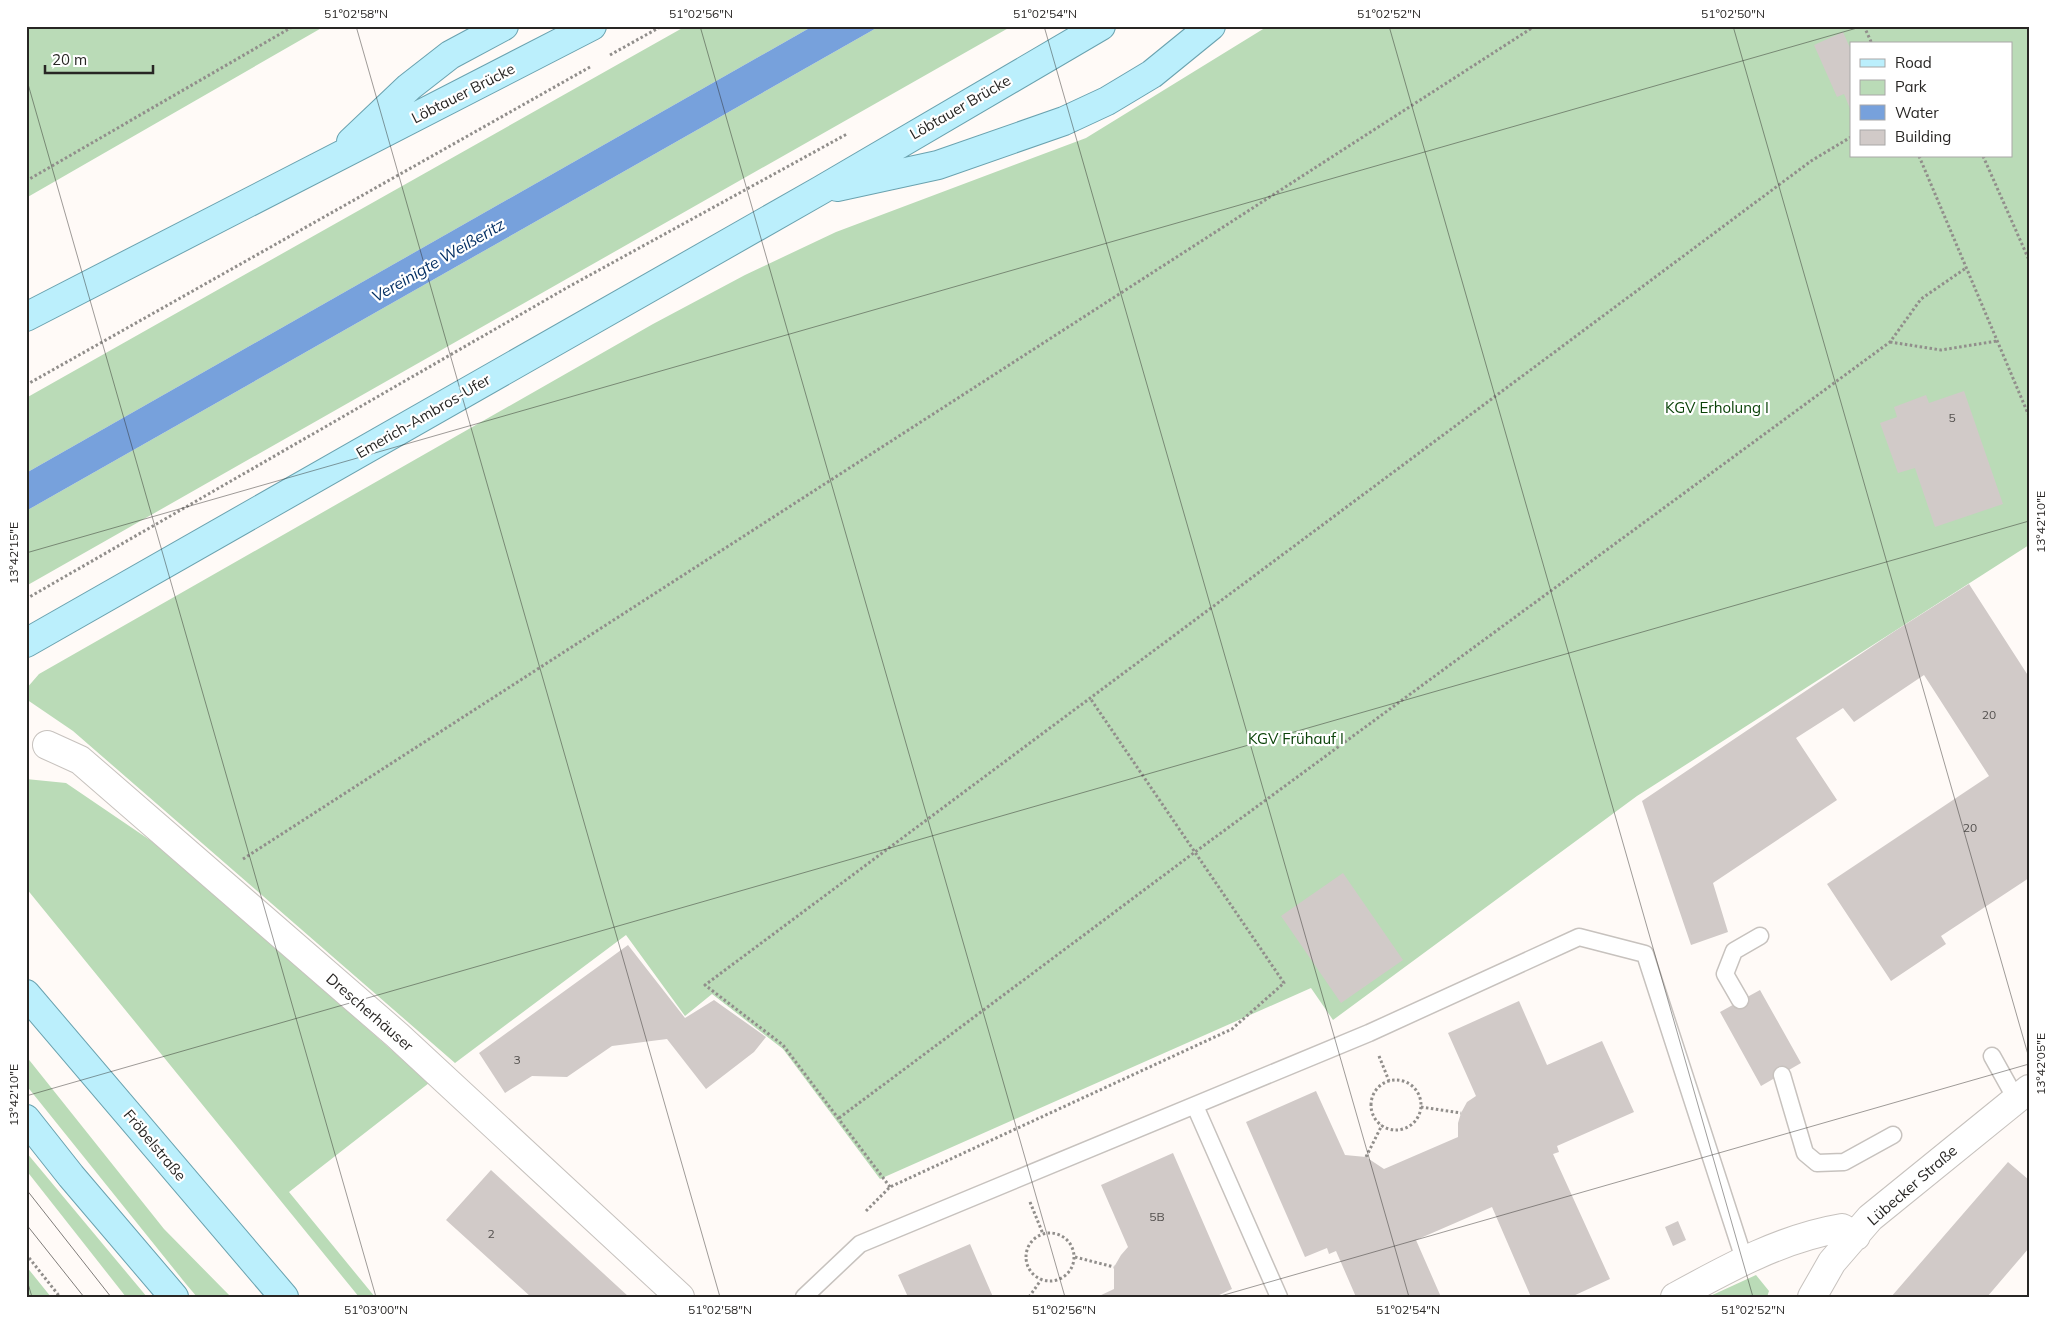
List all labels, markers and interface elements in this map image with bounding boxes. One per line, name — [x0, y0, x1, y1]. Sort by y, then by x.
text: 51°02'58"N — [324, 6, 388, 21]
text: 51°02'56"N — [669, 6, 733, 21]
text: 51°02'54"N — [1013, 6, 1077, 21]
text: 51°02'52"N — [1357, 6, 1421, 21]
text: 51°02'50"N — [1701, 6, 1765, 21]
scale bar — [45, 42, 152, 74]
legend — [1850, 42, 2012, 158]
text: 20 m — [52, 50, 87, 69]
text: Road — [1895, 53, 1932, 72]
street label: Löbtauer Brücke — [408, 59, 518, 127]
street label: Löbtauer Brücke — [906, 70, 1014, 144]
text: Park — [1895, 77, 1927, 96]
text: Water — [1895, 103, 1939, 122]
text: Building — [1895, 127, 1951, 146]
water label: Vereinigte Weißeritz — [368, 213, 509, 306]
street label: Emerich-Ambros-Ufer — [352, 370, 494, 462]
park label: KGV Erholung I — [1665, 398, 1769, 417]
house number: 5 — [1948, 410, 1956, 425]
text: 13°42'10"E — [2033, 491, 2048, 553]
text: 13°42'15"E — [6, 522, 21, 584]
house number: 20 — [1982, 707, 1996, 722]
park label: KGV Frühauf I — [1248, 729, 1344, 748]
house number: 20 — [1963, 820, 1977, 835]
street label: Drescherhäuser — [322, 969, 418, 1055]
text: 13°42'05"E — [2033, 1033, 2048, 1095]
house number: 3 — [513, 1052, 521, 1067]
text: 13°42'10"E — [6, 1064, 21, 1126]
street label: Fröbelstraße — [120, 1105, 190, 1185]
street label: Lübecker Straße — [1863, 1141, 1961, 1229]
house number: 5B — [1149, 1209, 1165, 1224]
house number: 2 — [487, 1226, 495, 1241]
text: 51°03'00"N — [344, 1302, 408, 1317]
text: 51°02'58"N — [688, 1302, 752, 1317]
text: 51°02'56"N — [1032, 1302, 1096, 1317]
text: 51°02'54"N — [1376, 1302, 1440, 1317]
text: 51°02'52"N — [1721, 1302, 1785, 1317]

